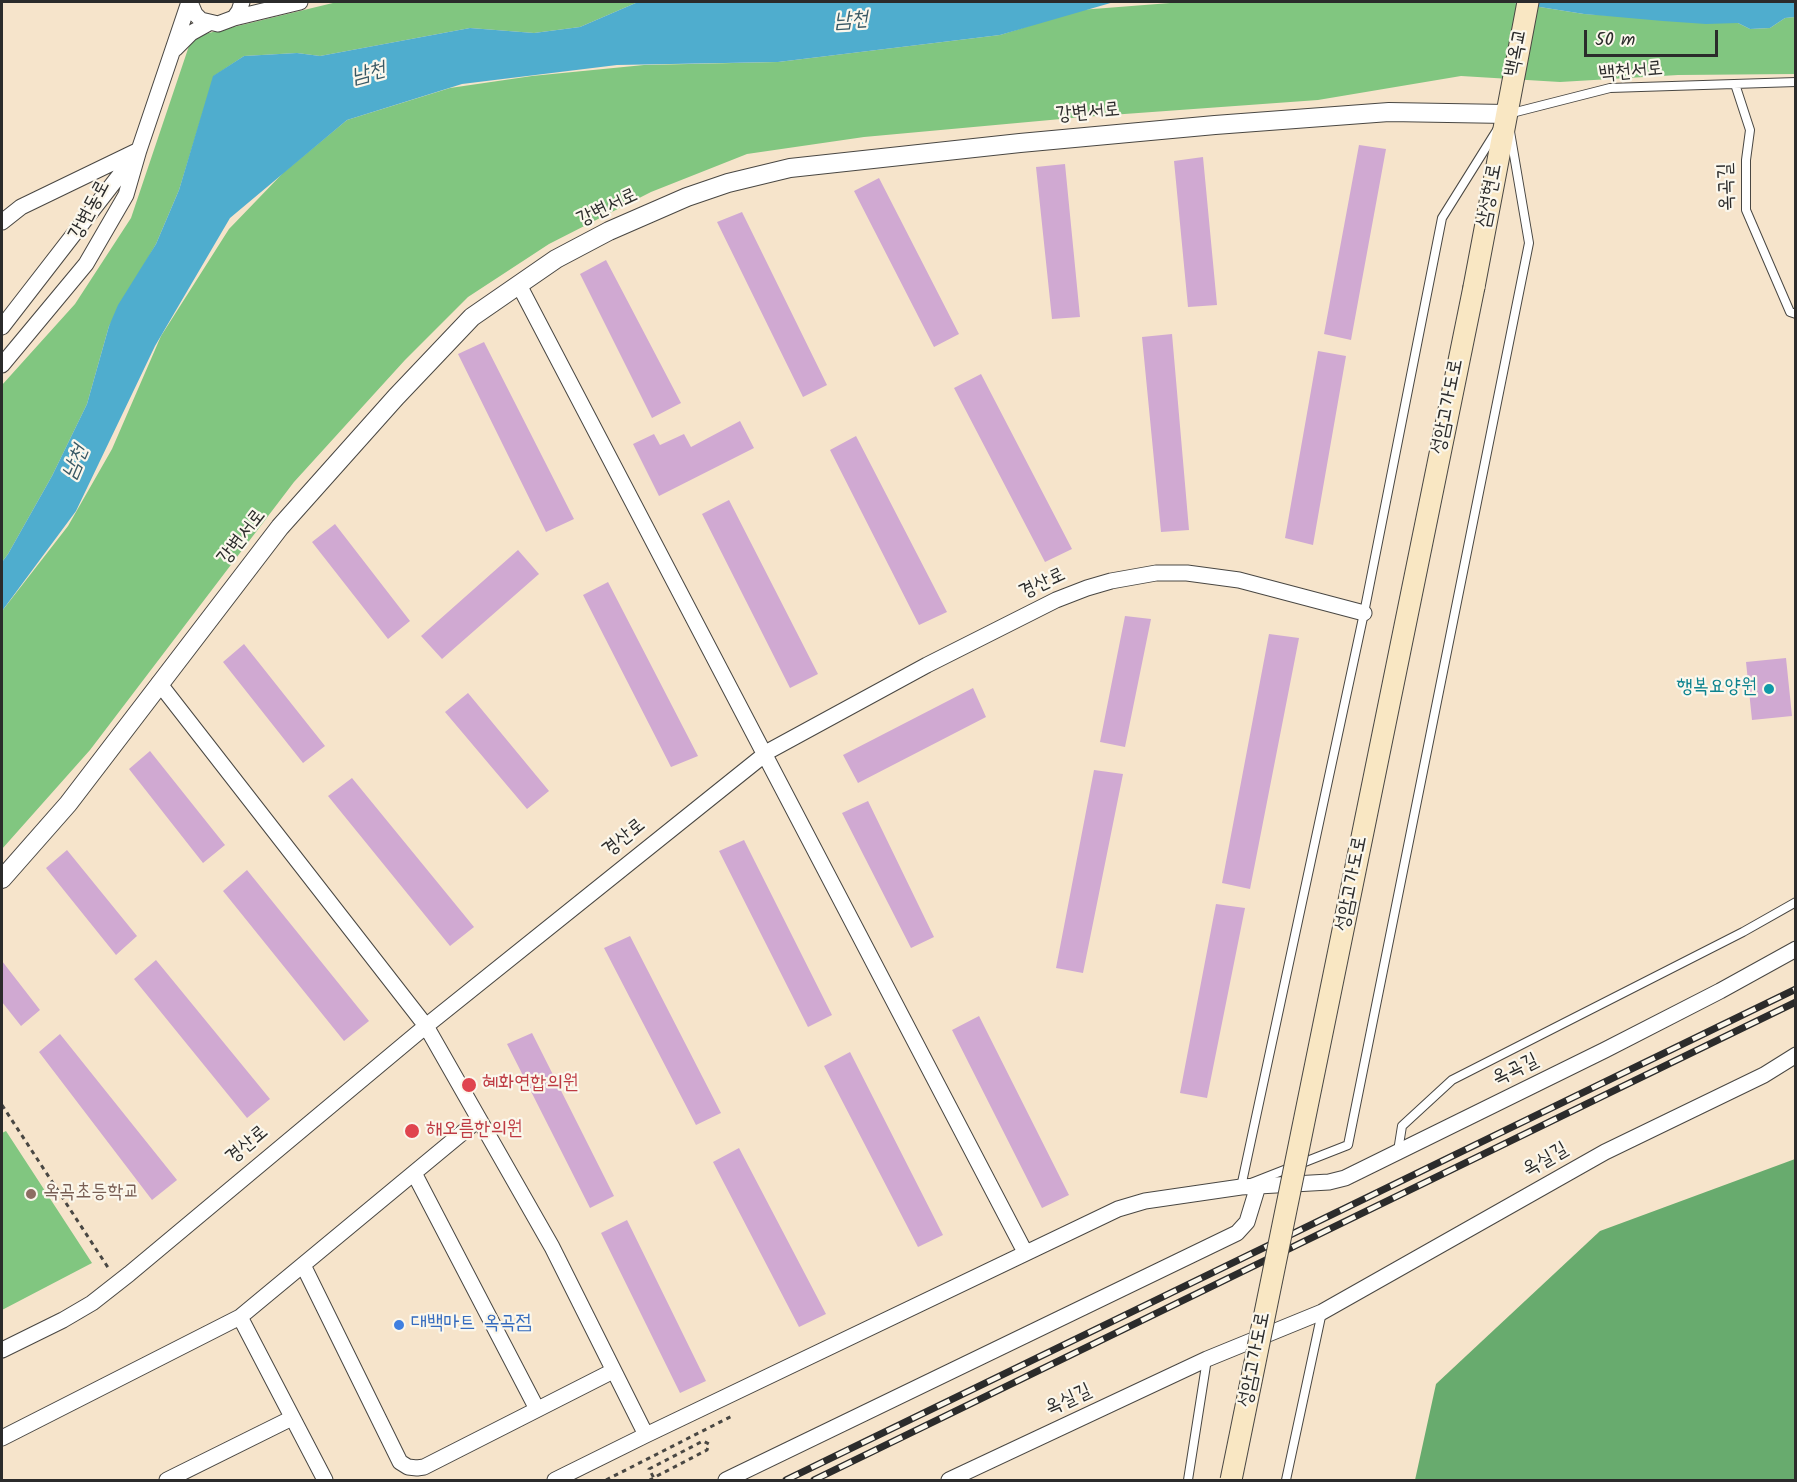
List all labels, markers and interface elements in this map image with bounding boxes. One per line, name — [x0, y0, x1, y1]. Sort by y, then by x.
water label: 남천 — [833, 8, 869, 36]
scale bar — [1587, 18, 1720, 56]
text: 50 m — [1595, 26, 1635, 55]
street label: 백옥교 — [1502, 27, 1534, 79]
water label: 남천 — [349, 58, 389, 92]
street label: 백천서로 — [1598, 58, 1664, 88]
street label: 강변서로 — [1055, 99, 1121, 129]
street label: 삼성현로 — [1473, 162, 1509, 230]
street label: 옥곡길 — [1715, 162, 1741, 212]
street label: 강변동로 — [65, 177, 117, 245]
street label: 강변서로 — [574, 185, 642, 233]
street label: 성암고가도로 — [1428, 357, 1470, 457]
water label: 남천 — [59, 443, 95, 483]
street label: 강변서로 — [214, 505, 272, 571]
street label: 경산로 — [1016, 564, 1070, 606]
place label: 행복요양원 — [1677, 677, 1757, 701]
marker: 행복요양원 — [1762, 682, 1776, 696]
street label: 경산로 — [599, 814, 651, 864]
street label: 성암고가도로 — [1332, 834, 1374, 934]
street label: 옥곡길 — [1489, 1050, 1543, 1092]
place label: 혜화연합의원 — [482, 1073, 579, 1097]
marker: 혜화연합의원 — [460, 1076, 478, 1094]
place label: 해오름한의원 — [426, 1119, 523, 1143]
street label: 경산로 — [222, 1121, 274, 1171]
marker: 해오름한의원 — [403, 1122, 421, 1140]
street label: 옥실길 — [1519, 1139, 1573, 1183]
place label: 옥곡초등학교 — [43, 1182, 140, 1206]
marker: 옥곡초등학교 — [24, 1187, 38, 1201]
street label: 성암고가도로 — [1235, 1310, 1277, 1410]
place label: 대백마트 옥곡점 — [411, 1313, 532, 1337]
marker: 대백마트 옥곡점 — [392, 1318, 406, 1332]
street label: 옥실길 — [1042, 1380, 1096, 1422]

